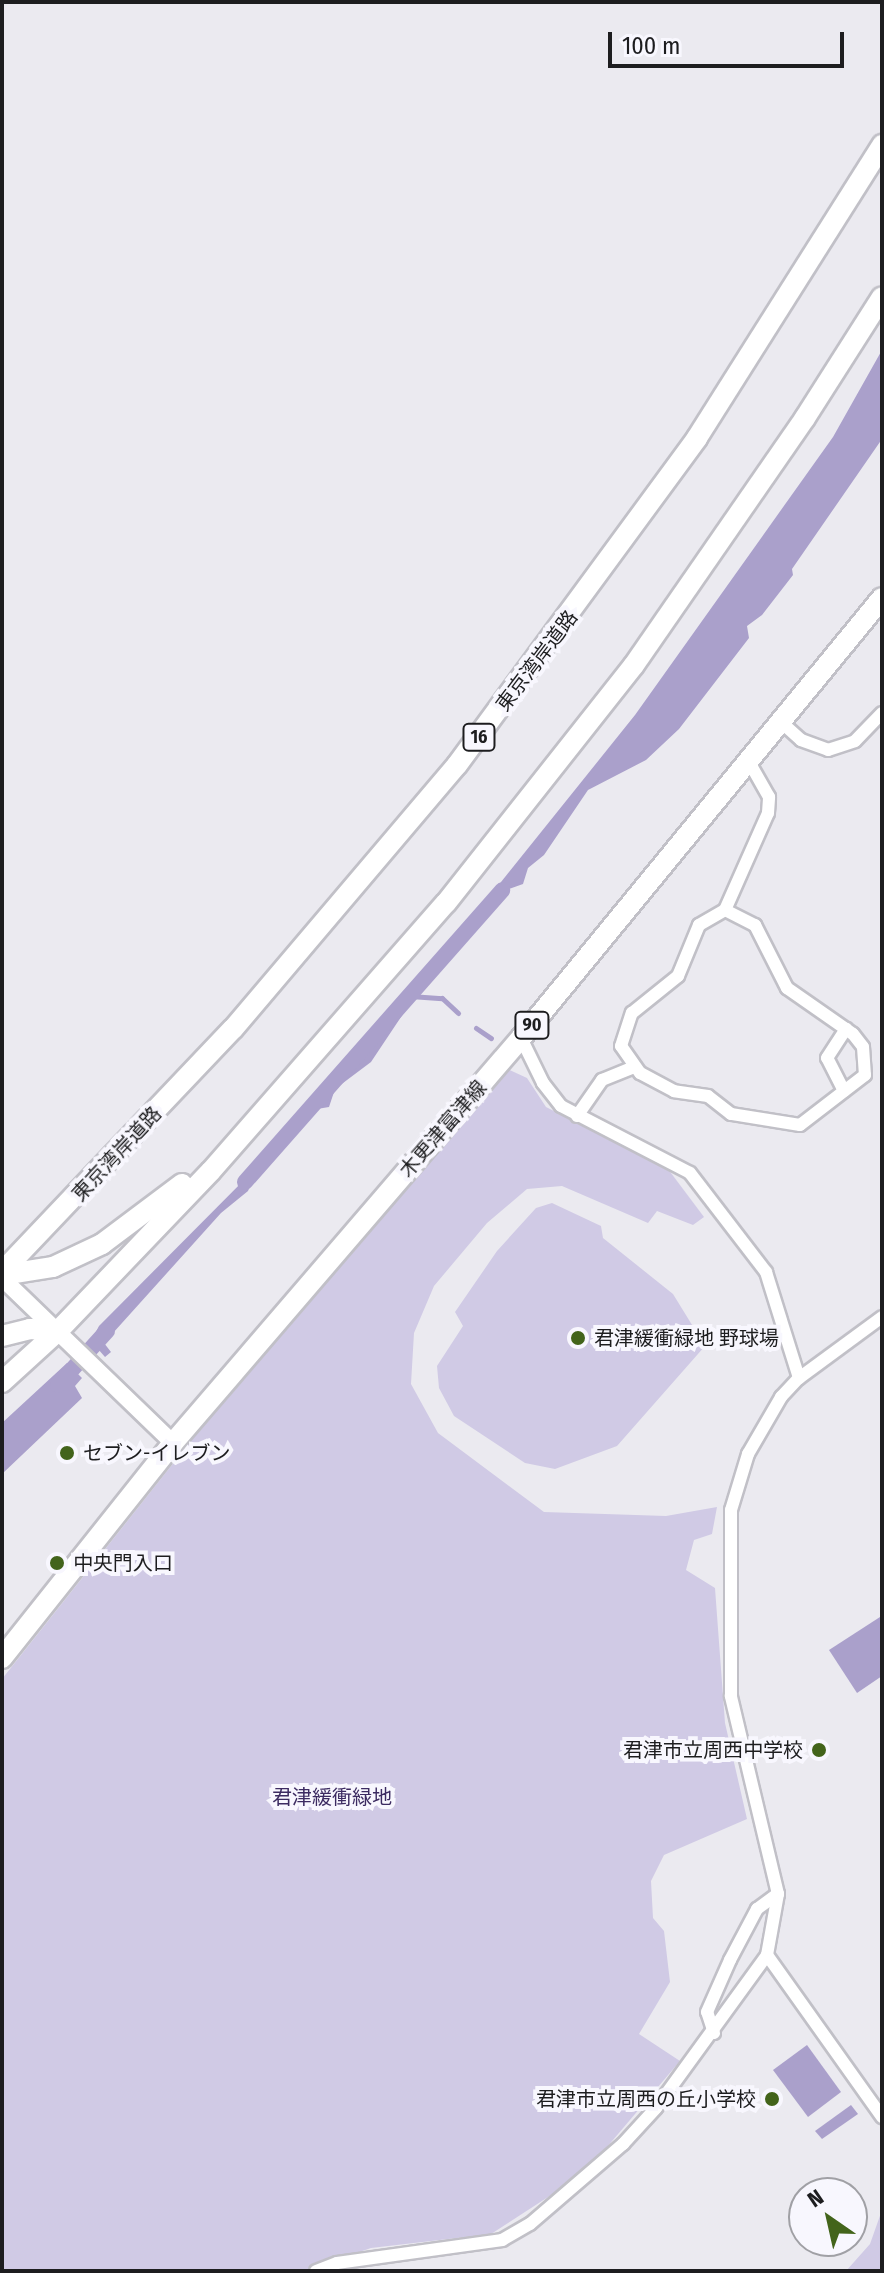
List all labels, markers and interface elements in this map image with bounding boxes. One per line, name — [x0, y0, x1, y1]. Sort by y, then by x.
scale bar — [612, 16, 848, 66]
text: 100 m — [622, 32, 680, 60]
street label: 東京湾岸道路 — [491, 606, 583, 716]
road number: 16 — [461, 723, 497, 751]
road number: 90 — [514, 1011, 550, 1039]
street label: 木更津富津線 — [395, 1076, 491, 1182]
street label: 東京湾岸道路 — [67, 1102, 167, 1206]
place label: 君津緩衝緑地 野球場 — [594, 1326, 779, 1350]
marker: 君津緩衝緑地 野球場 — [569, 1329, 587, 1347]
place label: セブン-イレブン — [83, 1441, 230, 1465]
marker: セブン-イレブン — [58, 1444, 76, 1462]
place label: 中央門入口 — [73, 1551, 173, 1575]
marker: 中央門入口 — [48, 1554, 66, 1572]
place label: 君津市立周西中学校 — [623, 1738, 803, 1762]
marker: 君津市立周西中学校 — [810, 1741, 828, 1759]
park label: 君津緩衝緑地 — [272, 1785, 392, 1809]
place label: 君津市立周西の丘小学校 — [536, 2087, 756, 2111]
marker: 君津市立周西の丘小学校 — [763, 2090, 781, 2108]
north arrow — [788, 2177, 868, 2257]
text: N — [802, 2183, 828, 2213]

